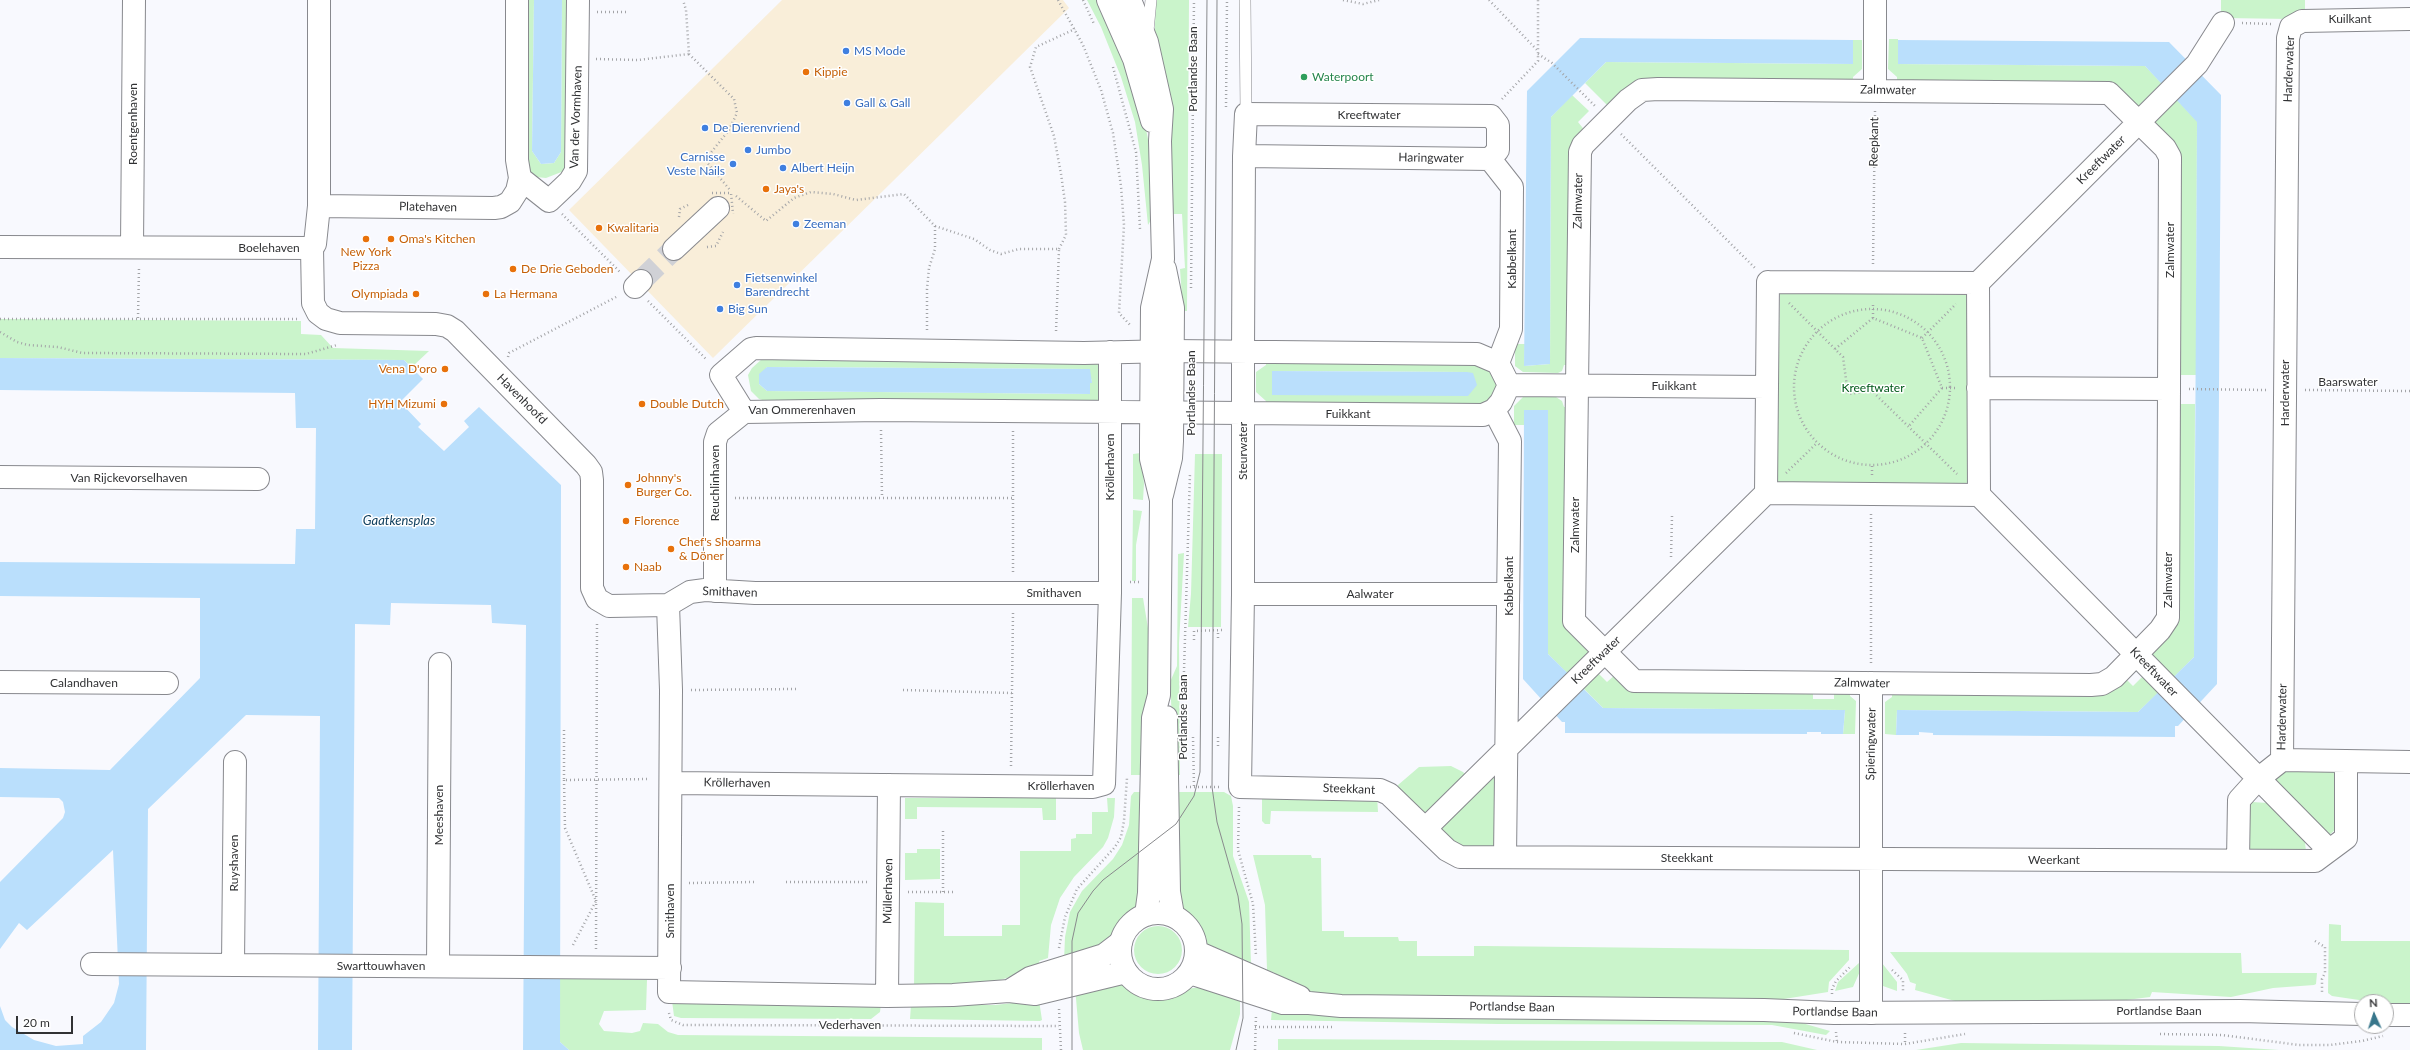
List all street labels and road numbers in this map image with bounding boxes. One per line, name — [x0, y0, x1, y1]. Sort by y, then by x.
street label: Kuilkant — [2328, 12, 2372, 26]
street label: Portlandse Baan — [1186, 26, 1200, 112]
street label: Harderwater — [2281, 35, 2297, 103]
street label: Van der Vormhaven — [567, 65, 585, 169]
street label: Zalmwater — [1860, 82, 1916, 98]
street label: Roentgenhaven — [126, 83, 140, 165]
street label: Kreeftwater — [1337, 108, 1401, 122]
street label: Reepkant — [1866, 117, 1882, 167]
street label: Kreeftwater — [2074, 133, 2128, 187]
street label: Haringwater — [1398, 150, 1464, 166]
street label: Zalmwater — [1570, 173, 1586, 229]
street label: Platehaven — [399, 199, 457, 215]
street label: Zalmwater — [2163, 222, 2177, 278]
street label: Kabbelkant — [1505, 229, 1519, 289]
street label: Boelehaven — [238, 241, 300, 255]
street label: Portlandse Baan — [1184, 350, 1198, 436]
street label: Harderwater — [2278, 360, 2292, 426]
street label: Havenhoofd — [494, 371, 550, 427]
street label: Baarswater — [2318, 375, 2378, 389]
street label: Fuikkant — [1652, 379, 1696, 393]
street label: Van Ommerenhaven — [748, 403, 856, 417]
street label: Fuikkant — [1326, 407, 1370, 421]
street label: Steurwater — [1236, 422, 1250, 480]
street label: Kröllerhaven — [1103, 434, 1117, 500]
street label: Reuchlinhaven — [708, 445, 722, 521]
street label: Van Rijckevorselhaven — [71, 471, 187, 485]
street label: Zalmwater — [1568, 497, 1582, 553]
street label: Zalmwater — [2161, 552, 2175, 608]
street label: Kabbelkant — [1502, 556, 1516, 616]
street label: Smithaven — [702, 584, 758, 600]
street label: Smithaven — [1026, 586, 1082, 600]
street label: Aalwater — [1346, 587, 1394, 601]
street label: Kreeftwater — [1568, 633, 1624, 687]
street label: Kreeftwater — [2127, 644, 2181, 700]
street label: Portlandse Baan — [1176, 674, 1190, 760]
street label: Zalmwater — [1834, 675, 1890, 691]
street label: Calandhaven — [50, 676, 118, 690]
street label: Harderwater — [2274, 684, 2290, 750]
street label: Spieringwater — [1863, 708, 1879, 780]
street label: Kröllerhaven — [703, 775, 771, 791]
street label: Kröllerhaven — [1028, 779, 1094, 793]
street label: Steekkant — [1323, 781, 1375, 797]
street label: Meeshaven — [432, 785, 446, 845]
street label: Ruyshaven — [227, 835, 241, 891]
street label: Steekkant — [1661, 851, 1713, 865]
street label: Weerkant — [2028, 853, 2080, 867]
street label: Müllerhaven — [880, 858, 896, 924]
street label: Smithaven — [663, 883, 677, 939]
street label: Swarttouwhaven — [337, 959, 425, 973]
street label: Portlandse Baan — [1469, 999, 1555, 1015]
street label: Portlandse Baan — [1792, 1004, 1878, 1020]
street label: Portlandse Baan — [2116, 1004, 2202, 1018]
street label: Vederhaven — [819, 1018, 881, 1032]

